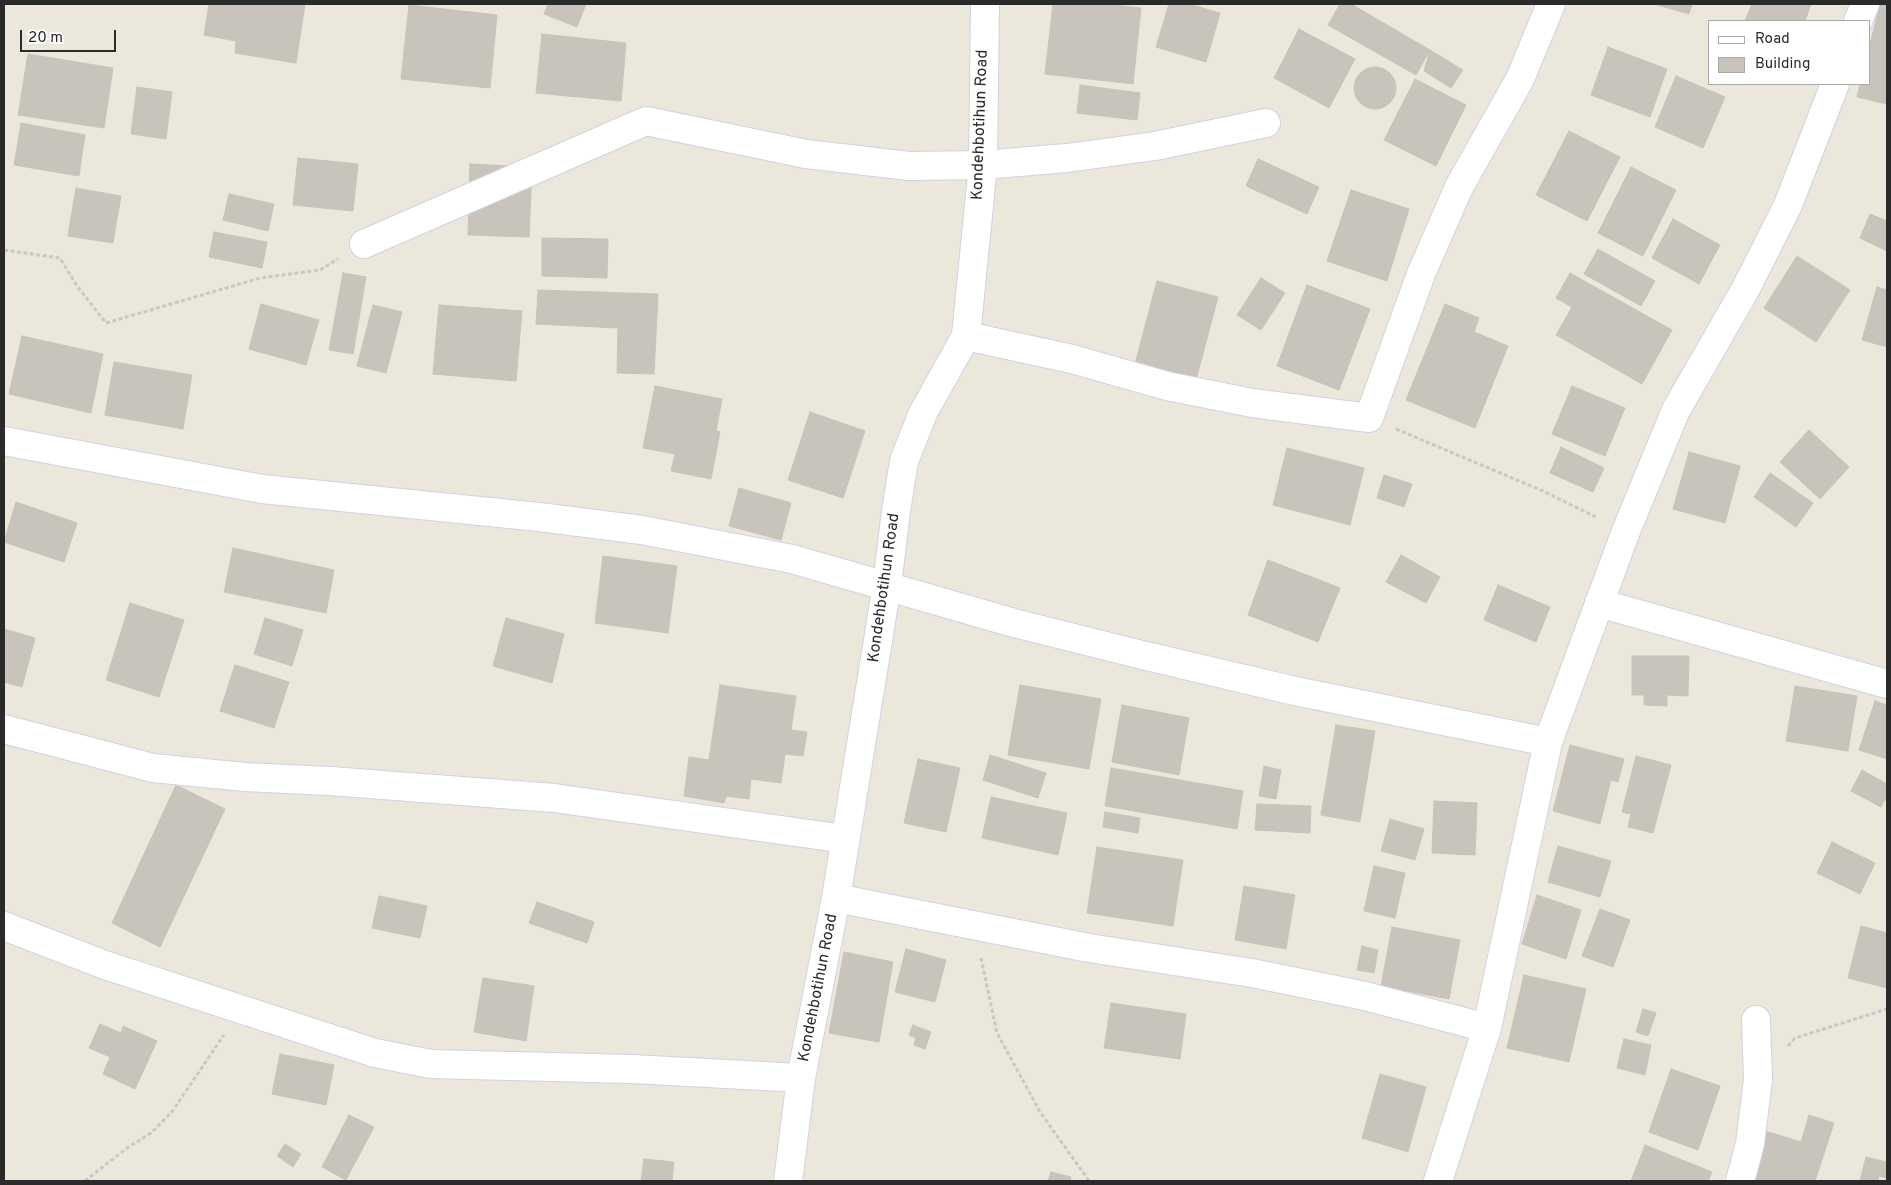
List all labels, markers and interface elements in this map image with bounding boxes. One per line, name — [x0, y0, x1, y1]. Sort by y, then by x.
scale bar — [22, 20, 119, 52]
legend — [1708, 20, 1871, 85]
text: 20 m — [28, 29, 63, 48]
text: Road — [1755, 30, 1790, 49]
street label: Kondehbotihun Road — [969, 49, 993, 201]
text: Building — [1755, 55, 1810, 74]
street label: Kondehbotihun Road — [865, 512, 905, 664]
street label: Kondehbotihun Road — [795, 912, 843, 1064]

